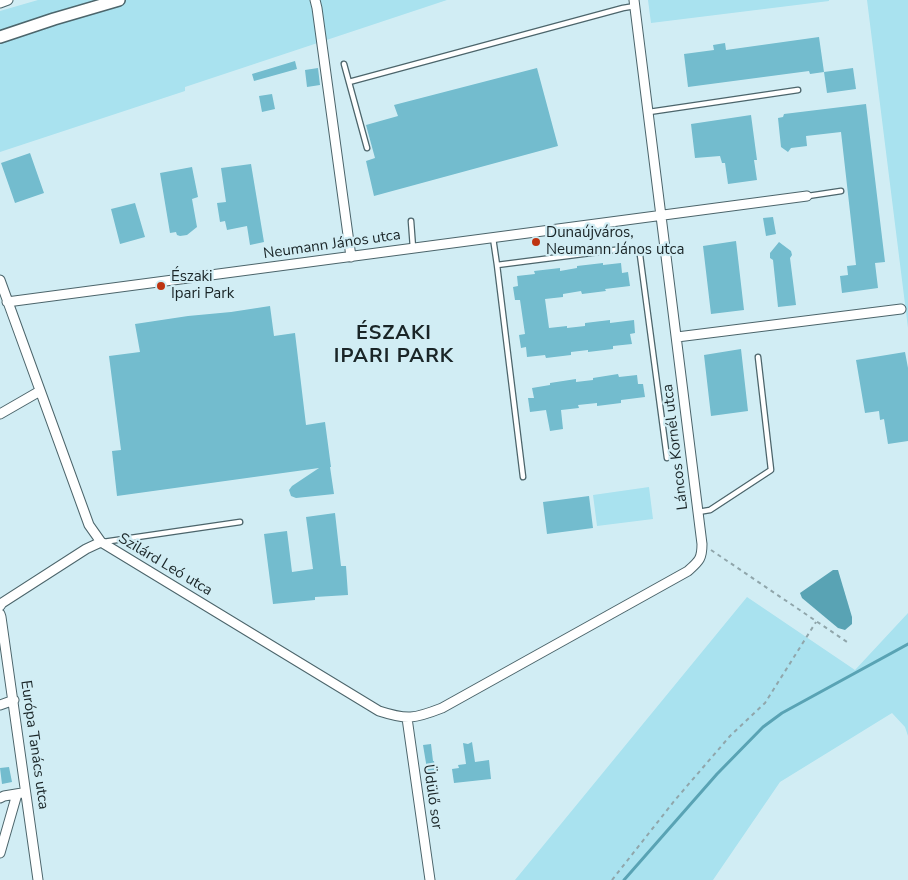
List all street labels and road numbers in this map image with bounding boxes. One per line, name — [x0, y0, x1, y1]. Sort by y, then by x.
street label: Neumann János utca — [262, 226, 402, 264]
street label: Láncos Kornél utca — [659, 383, 693, 511]
street label: Szilárd Leó utca — [115, 530, 215, 600]
street label: Európa Tanács utca — [16, 679, 52, 811]
street label: Üdülő sor — [419, 763, 445, 831]

